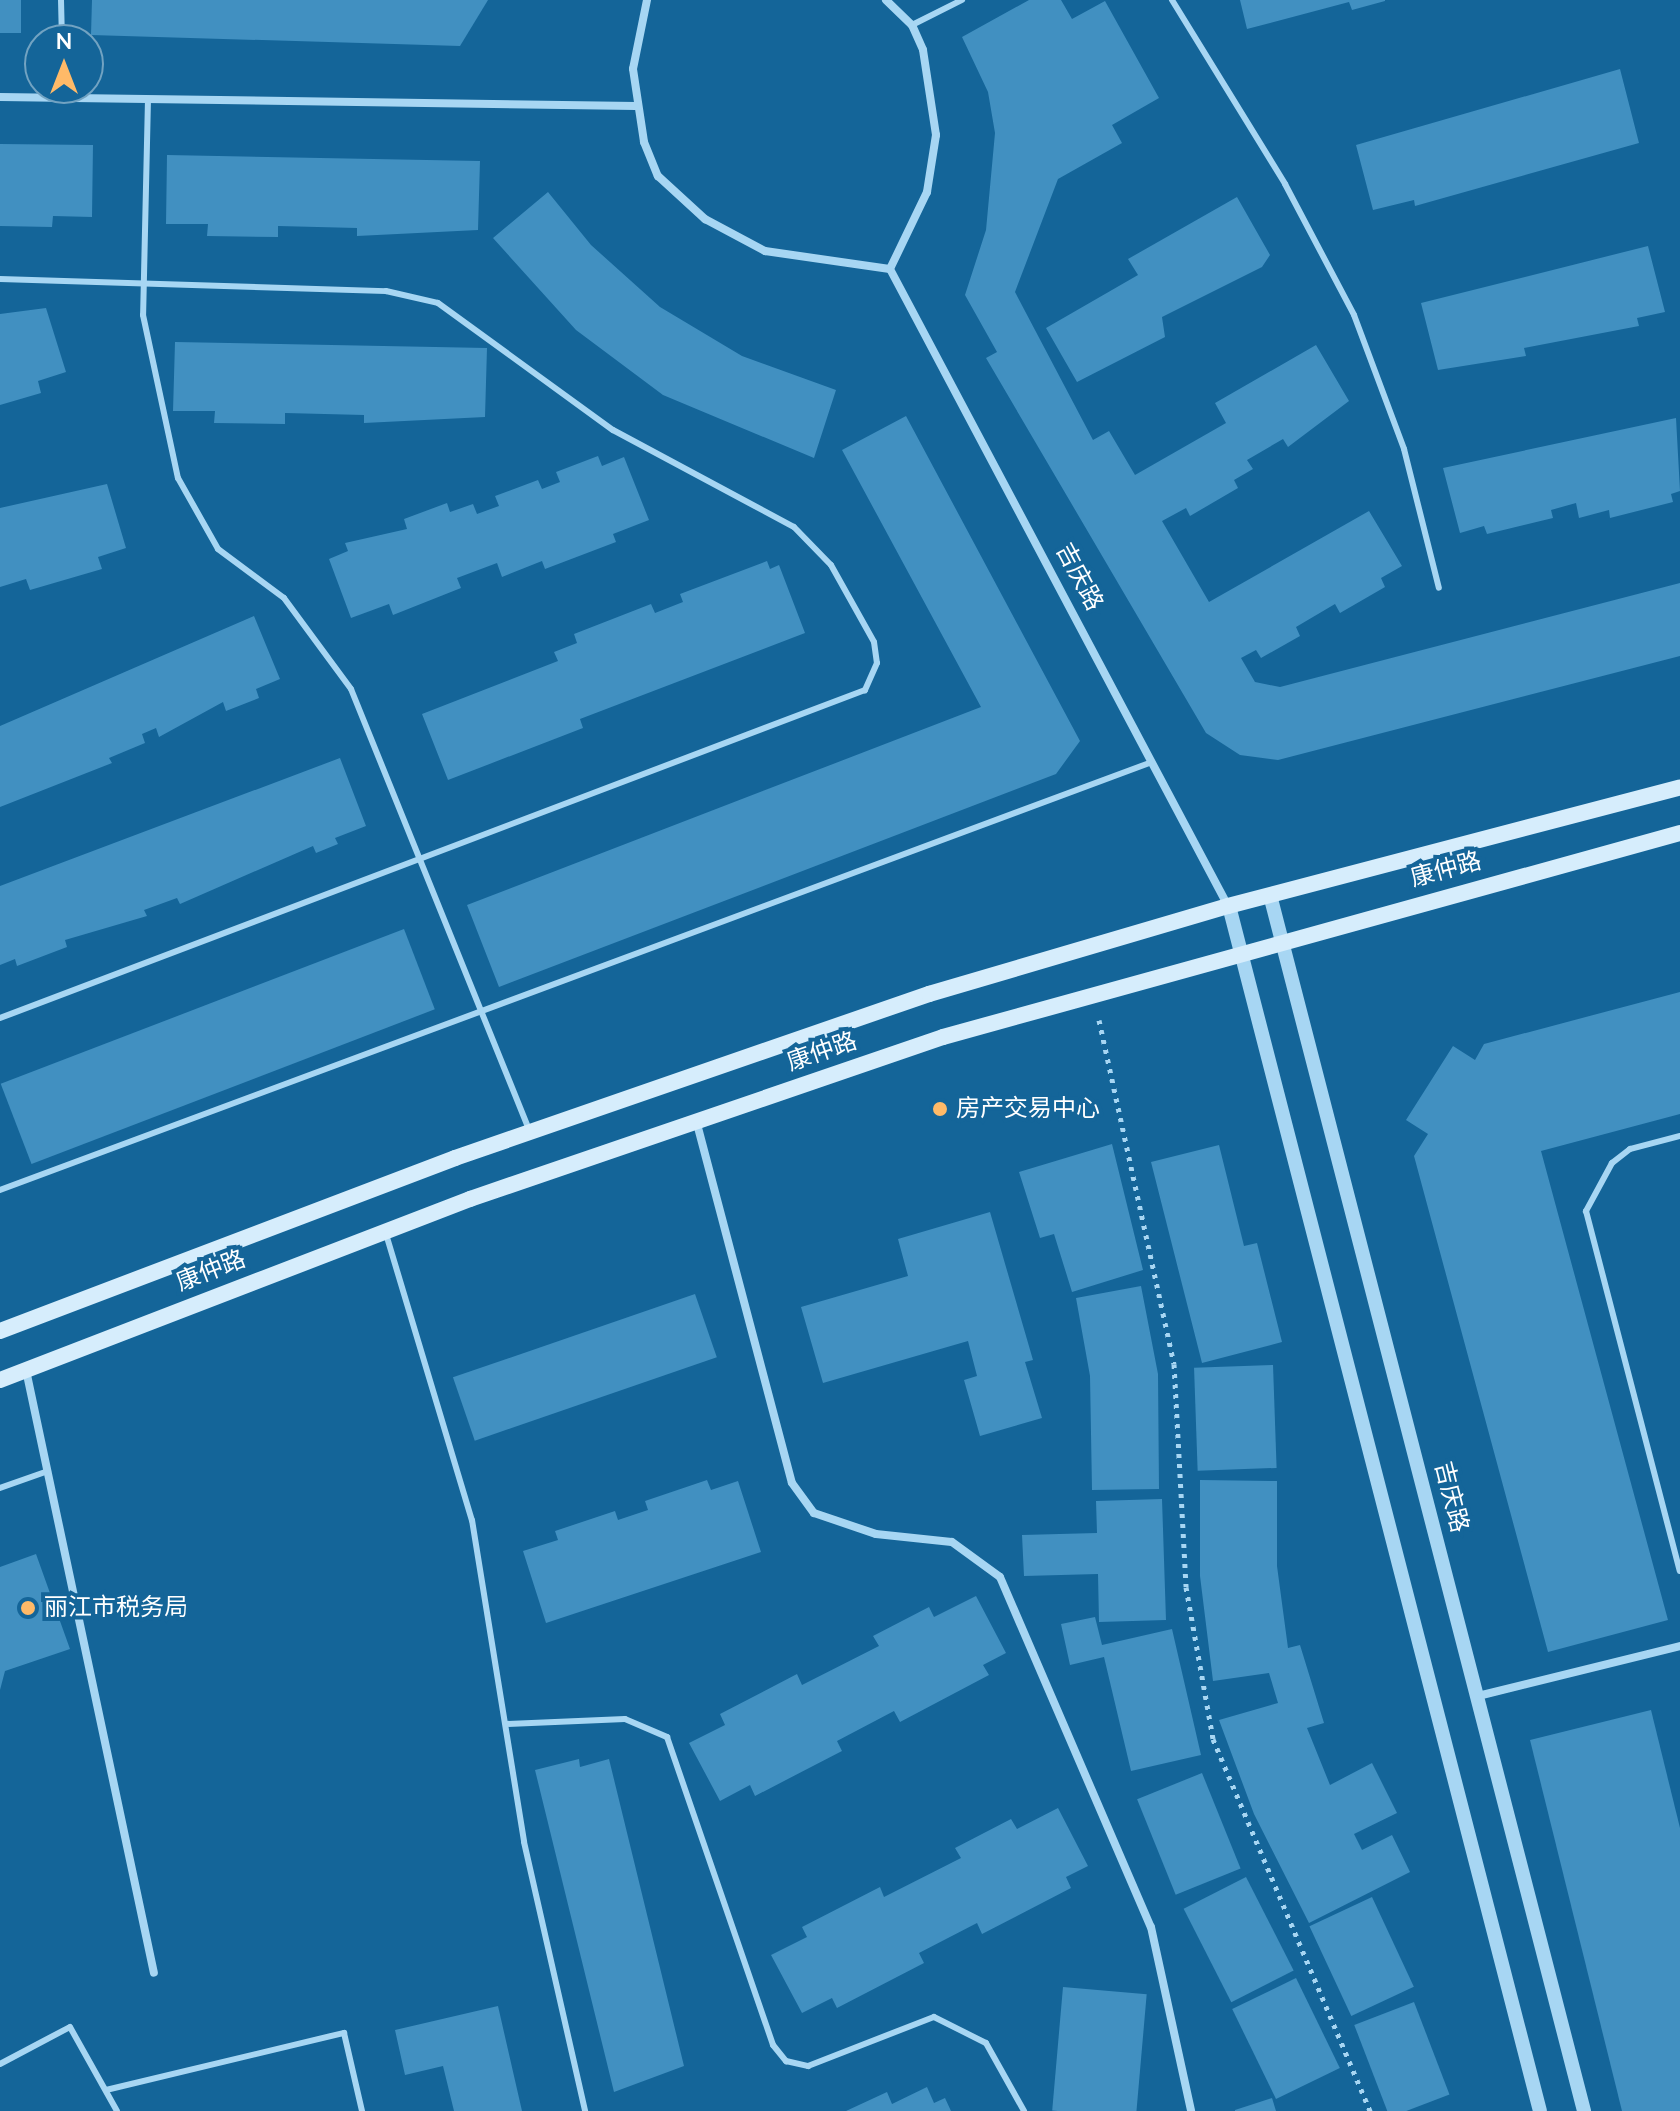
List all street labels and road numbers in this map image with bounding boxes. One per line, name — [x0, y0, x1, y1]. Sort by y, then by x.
street label: 吉庆路 — [1049, 538, 1109, 616]
street label: 康仲路 — [1407, 847, 1485, 893]
street label: 康仲路 — [783, 1027, 861, 1077]
street label: 康仲路 — [172, 1245, 250, 1297]
street label: 吉庆路 — [1428, 1459, 1474, 1535]

